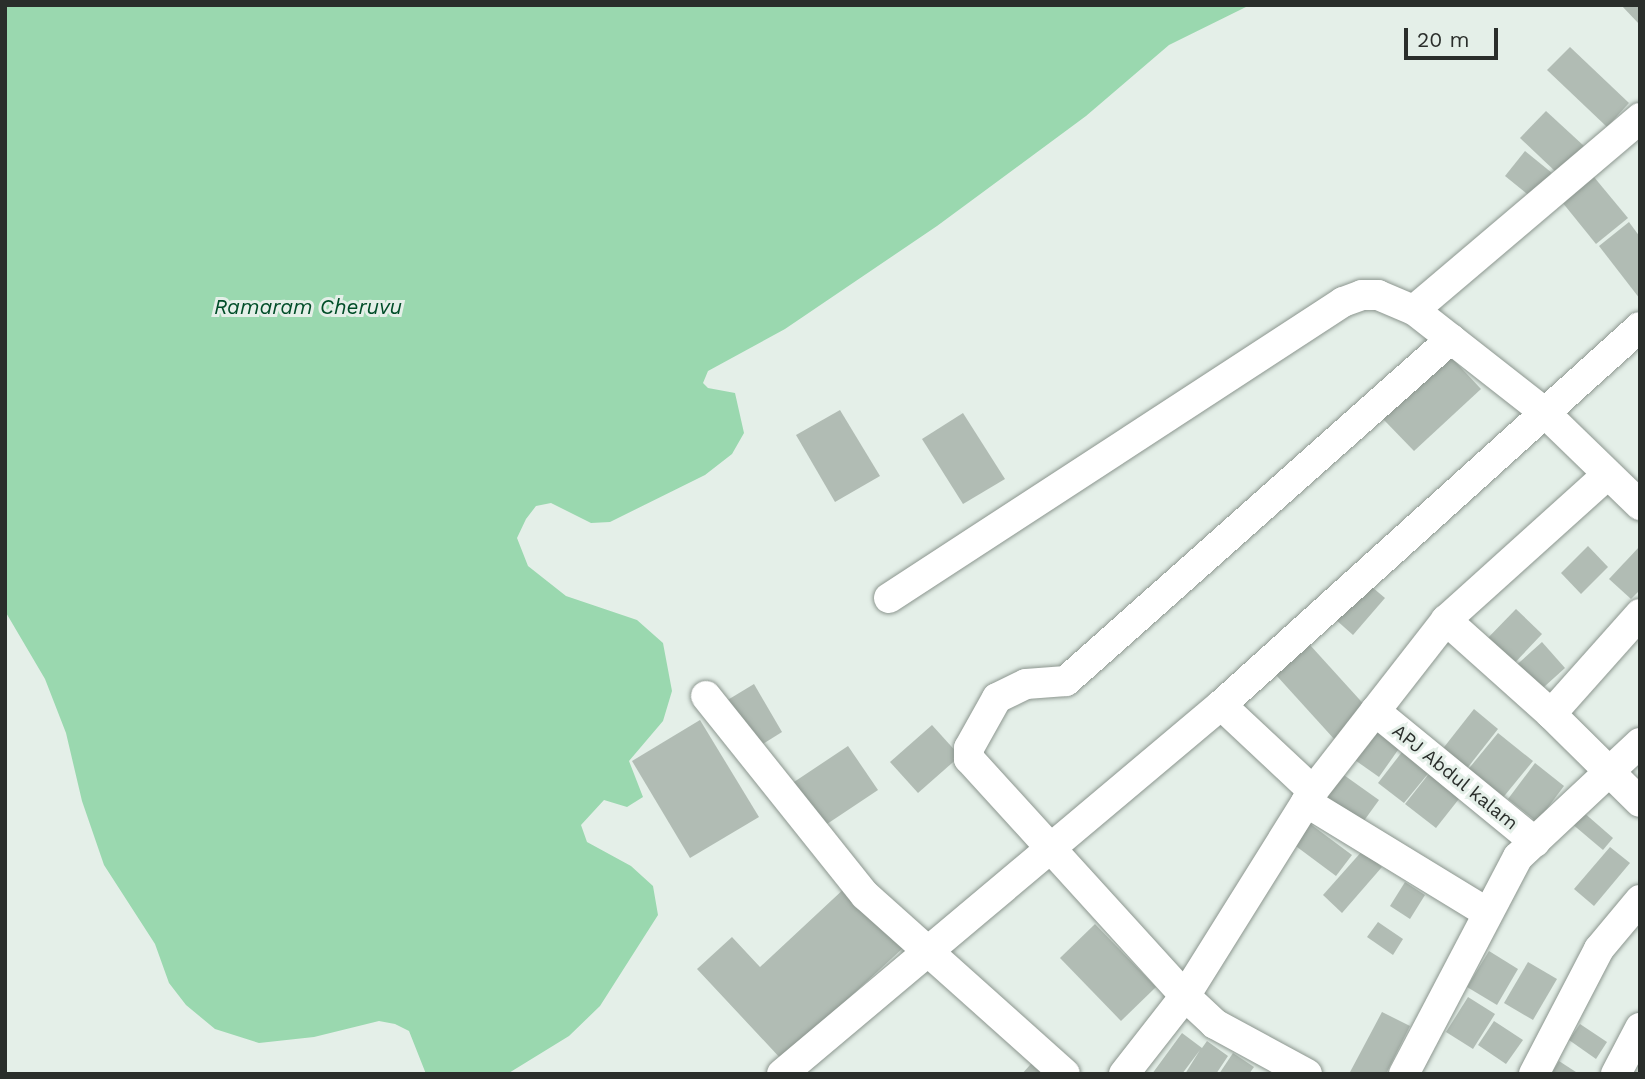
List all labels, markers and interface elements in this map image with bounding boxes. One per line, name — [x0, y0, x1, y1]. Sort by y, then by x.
scale bar — [1407, 14, 1502, 58]
text: 20 m — [1417, 27, 1469, 52]
water label: Ramaram Cheruvu — [214, 294, 402, 320]
street label: APJ Abdul kalam — [1387, 719, 1523, 835]

